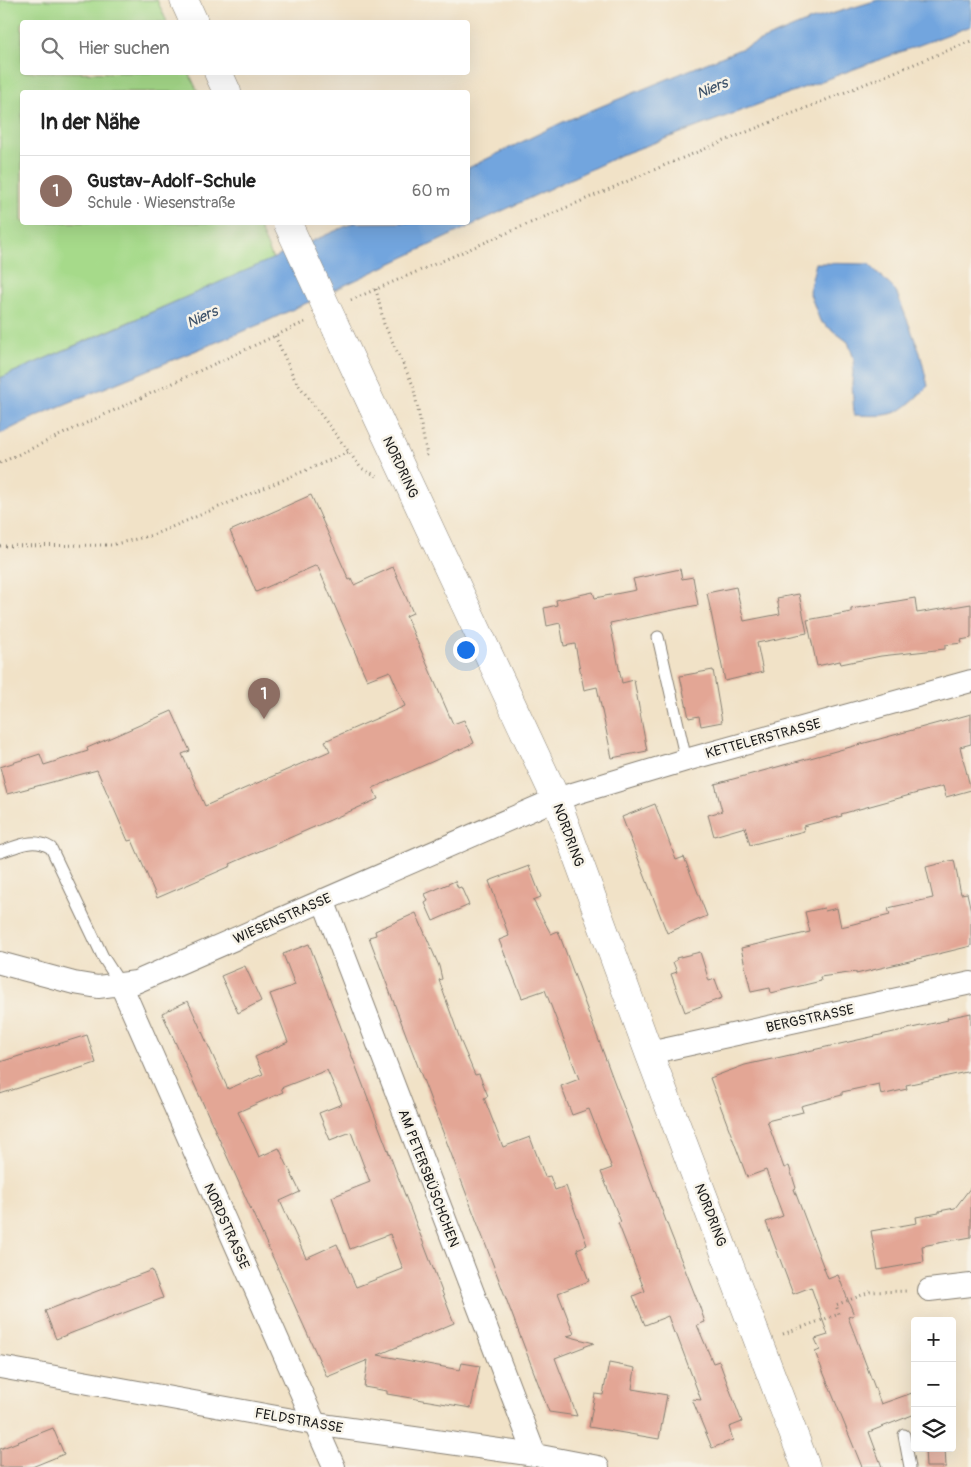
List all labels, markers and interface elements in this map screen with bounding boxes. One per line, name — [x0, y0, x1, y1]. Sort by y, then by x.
search box — [20, 20, 470, 75]
icon: search — [38, 34, 66, 62]
text: Hier suchen — [78, 36, 170, 60]
water label: Niers — [694, 73, 733, 103]
text: In der Nähe — [40, 109, 140, 136]
text: Gustav-Adolf-Schule — [87, 169, 256, 193]
text: 1 — [53, 181, 59, 201]
text: 60 m — [412, 181, 450, 201]
text: Schule · Wiesenstraße — [87, 193, 235, 213]
water label: Niers — [184, 301, 223, 333]
street label: NORDRING — [379, 434, 422, 501]
your location — [453, 637, 479, 663]
pin: 1 — [248, 678, 280, 719]
street label: KETTELERSTRASSE — [704, 715, 823, 762]
street label: NORDRING — [549, 801, 588, 869]
street label: WIESENSTRASSE — [231, 889, 334, 948]
street label: BERGSTRASSE — [765, 1001, 856, 1036]
street label: AM PETERSBÜSCHCHEN — [394, 1107, 463, 1249]
street label: NORDSTRASSE — [200, 1181, 253, 1272]
street label: NORDRING — [691, 1181, 730, 1249]
map controls — [911, 1317, 956, 1452]
button: + — [911, 1317, 956, 1362]
button: − — [911, 1362, 956, 1407]
street label: FELDSTRASSE — [254, 1404, 344, 1437]
button: layers — [911, 1407, 956, 1452]

